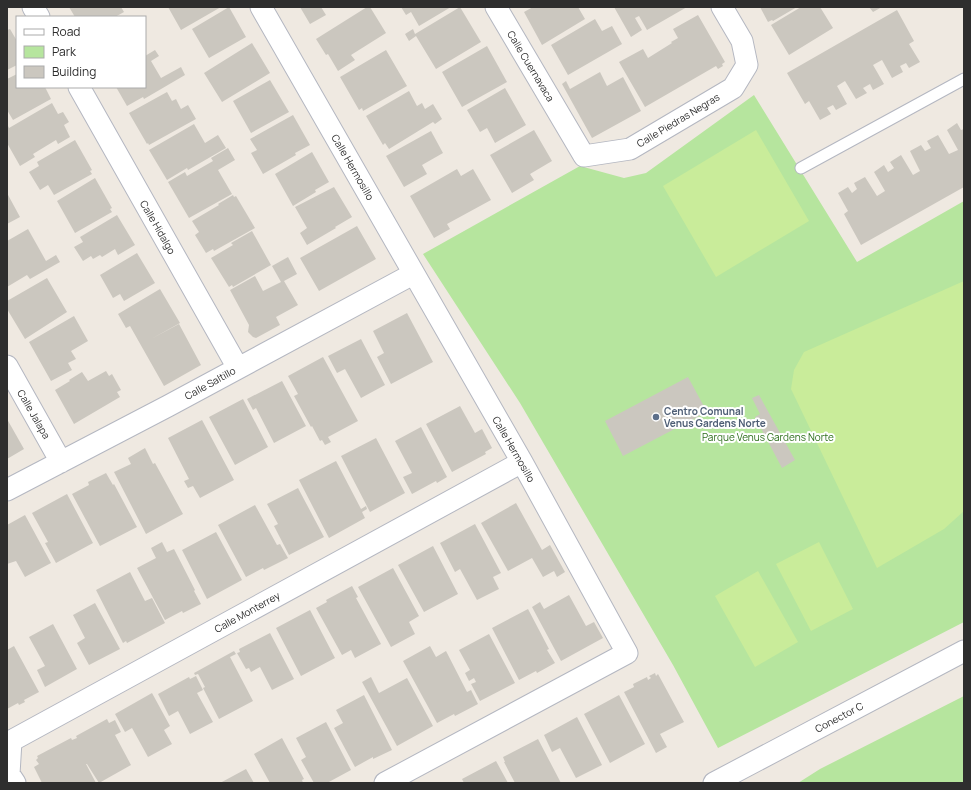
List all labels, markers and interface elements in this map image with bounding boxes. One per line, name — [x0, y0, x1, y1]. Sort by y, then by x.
legend — [16, 16, 146, 88]
text: Road — [52, 23, 80, 40]
street label: Calle Cuernavaca — [504, 28, 558, 104]
text: Park — [52, 43, 77, 60]
text: Building — [52, 63, 96, 80]
street label: Calle Piedras Negras — [634, 90, 722, 150]
street label: Calle Hermosillo — [328, 131, 378, 203]
street label: Calle Hidalgo — [137, 197, 179, 257]
street label: Calle Saltillo — [182, 363, 238, 403]
street label: Calle Jalapa — [14, 387, 54, 441]
place label: Centro Comunal Venus Gardens Norte — [664, 404, 766, 430]
marker: Centro Comunal Venus Gardens Norte — [651, 412, 661, 422]
street label: Calle Hermosillo — [489, 413, 539, 485]
park label: Parque Venus Gardens Norte — [702, 430, 834, 444]
street label: Calle Monterrey — [212, 588, 283, 636]
street label: Conector C — [812, 698, 866, 736]

